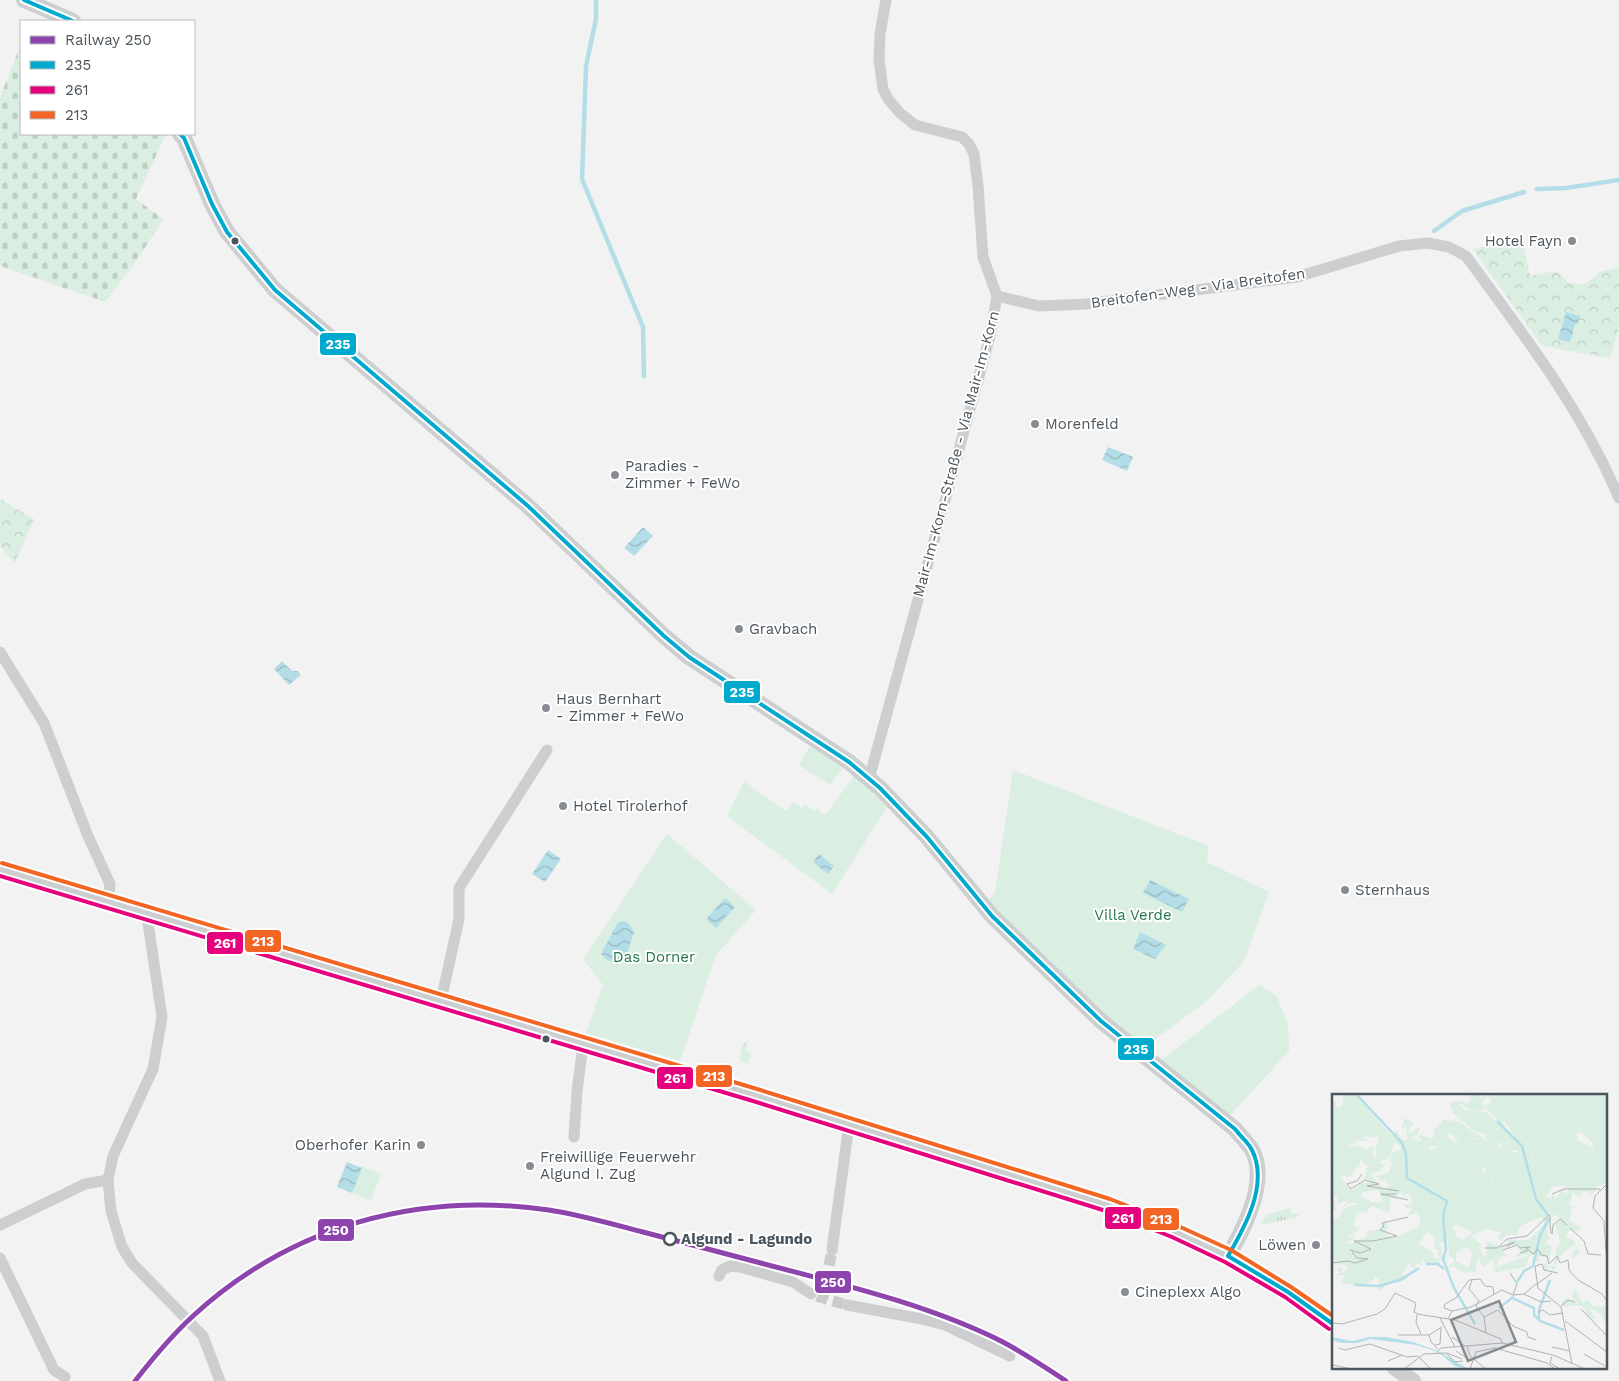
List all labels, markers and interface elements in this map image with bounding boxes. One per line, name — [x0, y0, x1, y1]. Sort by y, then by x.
legend — [20, 20, 195, 135]
text: Railway 250 — [65, 31, 152, 49]
text: 235 — [65, 56, 91, 74]
text: 261 — [65, 81, 89, 99]
text: 213 — [65, 106, 88, 124]
place label: Hotel Fayn — [1485, 232, 1562, 250]
marker: Hotel Fayn — [1566, 235, 1578, 247]
unlabelled marker — [230, 236, 240, 246]
street label: Breitofen-Weg - Via Breitofen — [1090, 264, 1306, 312]
street label: Mair-Im-Korn-Straße - Via Mair-Im-Korn — [909, 309, 1003, 599]
line badge: 235 — [319, 332, 357, 356]
text: 235 — [326, 336, 350, 352]
place label: Morenfeld — [1045, 415, 1119, 433]
marker: Morenfeld — [1029, 418, 1041, 430]
place label: Paradies - Zimmer + FeWo — [625, 457, 740, 492]
marker: Paradies - Zimmer + FeWo — [609, 469, 621, 481]
place label: Gravbach — [749, 620, 817, 638]
marker: Gravbach — [733, 623, 745, 635]
line badge: 235 — [723, 680, 761, 704]
text: 235 — [730, 684, 754, 700]
place label: Haus Bernhart - Zimmer + FeWo — [556, 690, 684, 725]
marker: Haus Bernhart - Zimmer + FeWo — [540, 702, 552, 714]
place label: Hotel Tirolerhof — [573, 797, 688, 815]
marker: Hotel Tirolerhof — [557, 800, 569, 812]
place label: Sternhaus — [1355, 881, 1430, 899]
marker: Sternhaus — [1339, 884, 1351, 896]
park label: Villa Verde — [1094, 906, 1172, 924]
line badge: 213 — [244, 929, 282, 953]
line badge: 261 — [206, 931, 244, 955]
text: 213 — [252, 933, 274, 949]
text: 261 — [214, 935, 236, 951]
park label: Das Dorner — [613, 948, 695, 966]
unlabelled marker — [541, 1034, 551, 1044]
line badge: 235 — [1117, 1037, 1155, 1061]
text: 235 — [1124, 1041, 1148, 1057]
line badge: 213 — [695, 1064, 733, 1088]
line badge: 261 — [656, 1066, 694, 1090]
text: 213 — [703, 1068, 725, 1084]
text: 261 — [664, 1070, 686, 1086]
inset map — [1332, 1094, 1606, 1368]
place label: Oberhofer Karin — [295, 1136, 411, 1154]
marker: Oberhofer Karin — [415, 1139, 427, 1151]
place label: Freiwillige Feuerwehr Algund I. Zug — [540, 1148, 696, 1183]
marker: Freiwillige Feuerwehr Algund I. Zug — [524, 1160, 536, 1172]
line badge: 261 — [1104, 1206, 1142, 1230]
line badge: 213 — [1142, 1207, 1180, 1231]
text: 261 — [1112, 1210, 1134, 1226]
text: 213 — [1150, 1211, 1172, 1227]
line badge: 250 — [317, 1218, 355, 1242]
text: 250 — [323, 1222, 349, 1238]
place label: Algund - Lagundo — [681, 1230, 812, 1248]
marker: Algund - Lagundo — [663, 1232, 677, 1246]
place label: Löwen — [1258, 1236, 1306, 1254]
marker: Löwen — [1310, 1239, 1322, 1251]
line badge: 250 — [814, 1270, 852, 1294]
text: 250 — [820, 1274, 846, 1290]
place label: Cineplexx Algo — [1135, 1283, 1241, 1301]
marker: Cineplexx Algo — [1119, 1286, 1131, 1298]

